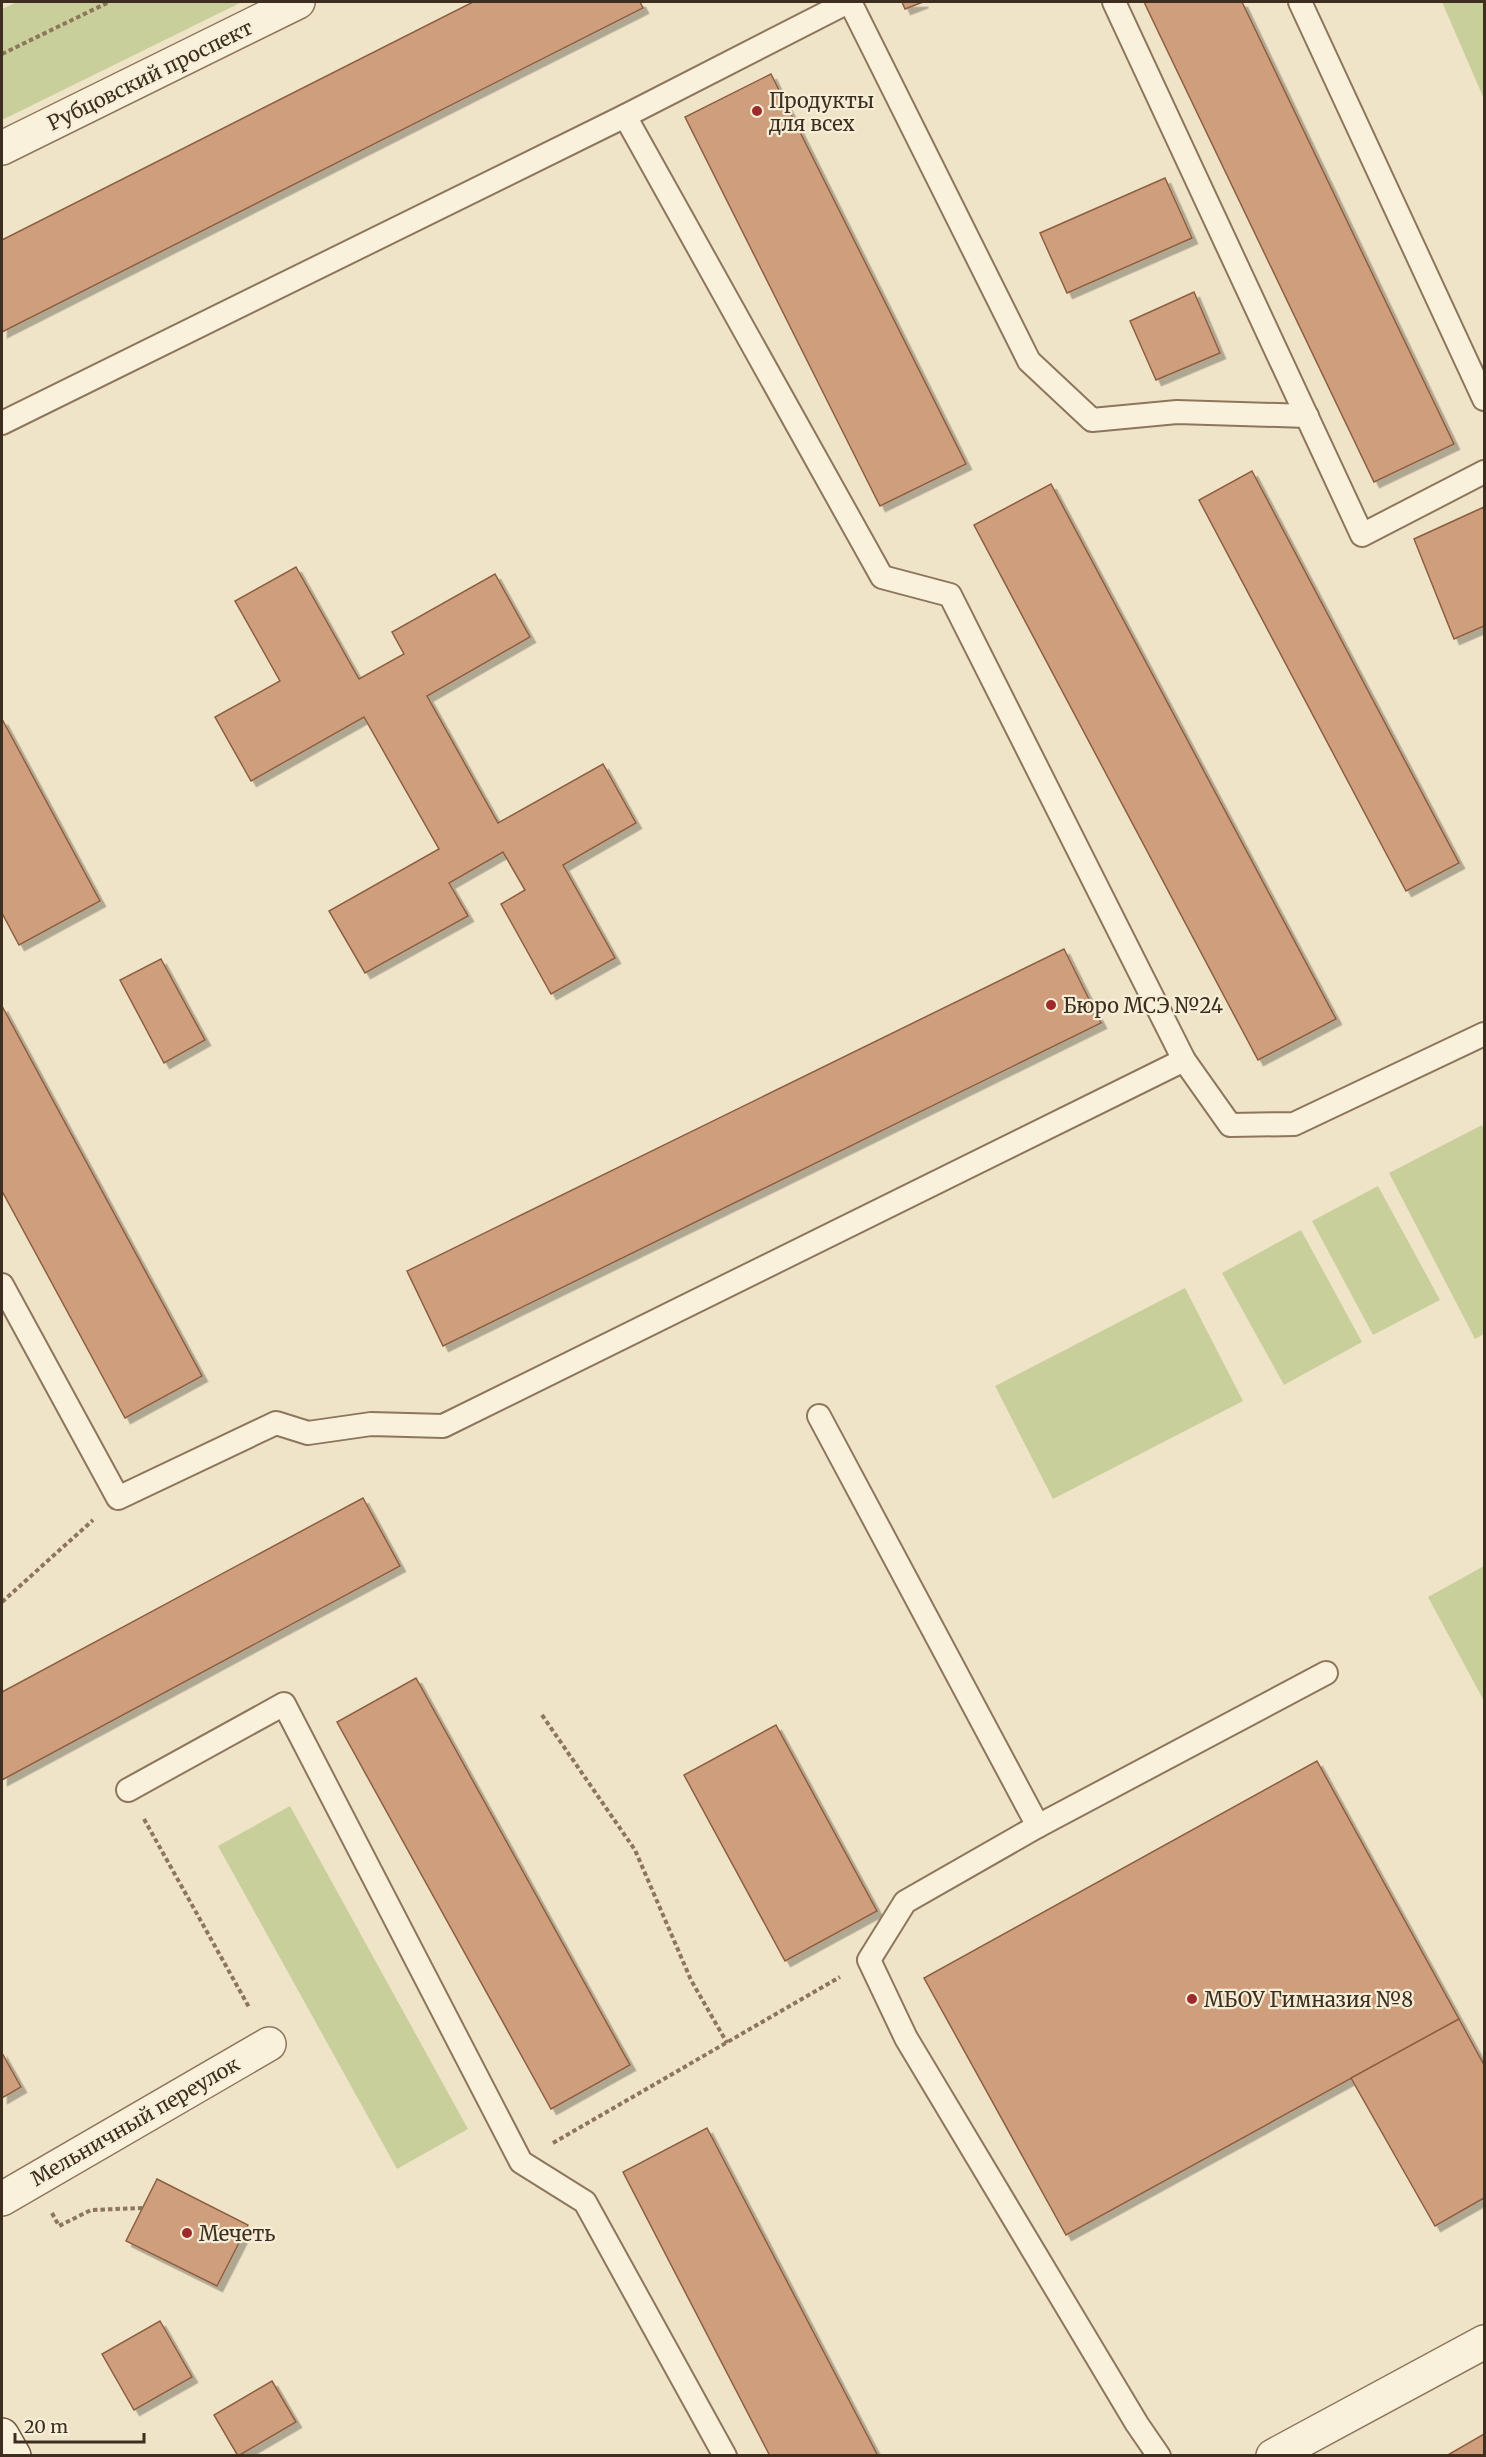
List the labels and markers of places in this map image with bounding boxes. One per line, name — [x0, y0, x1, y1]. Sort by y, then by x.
place label: Продукты для всех — [768, 88, 874, 136]
marker: Продукты для всех — [750, 104, 764, 118]
place label: Бюро МСЭ №24 — [1063, 993, 1223, 1018]
marker: Бюро МСЭ №24 — [1044, 998, 1058, 1012]
place label: МБОУ Гимназия №8 — [1204, 1987, 1413, 2012]
marker: МБОУ Гимназия №8 — [1185, 1992, 1199, 2006]
place label: Мечеть — [199, 2221, 276, 2246]
marker: Мечеть — [180, 2226, 194, 2240]

